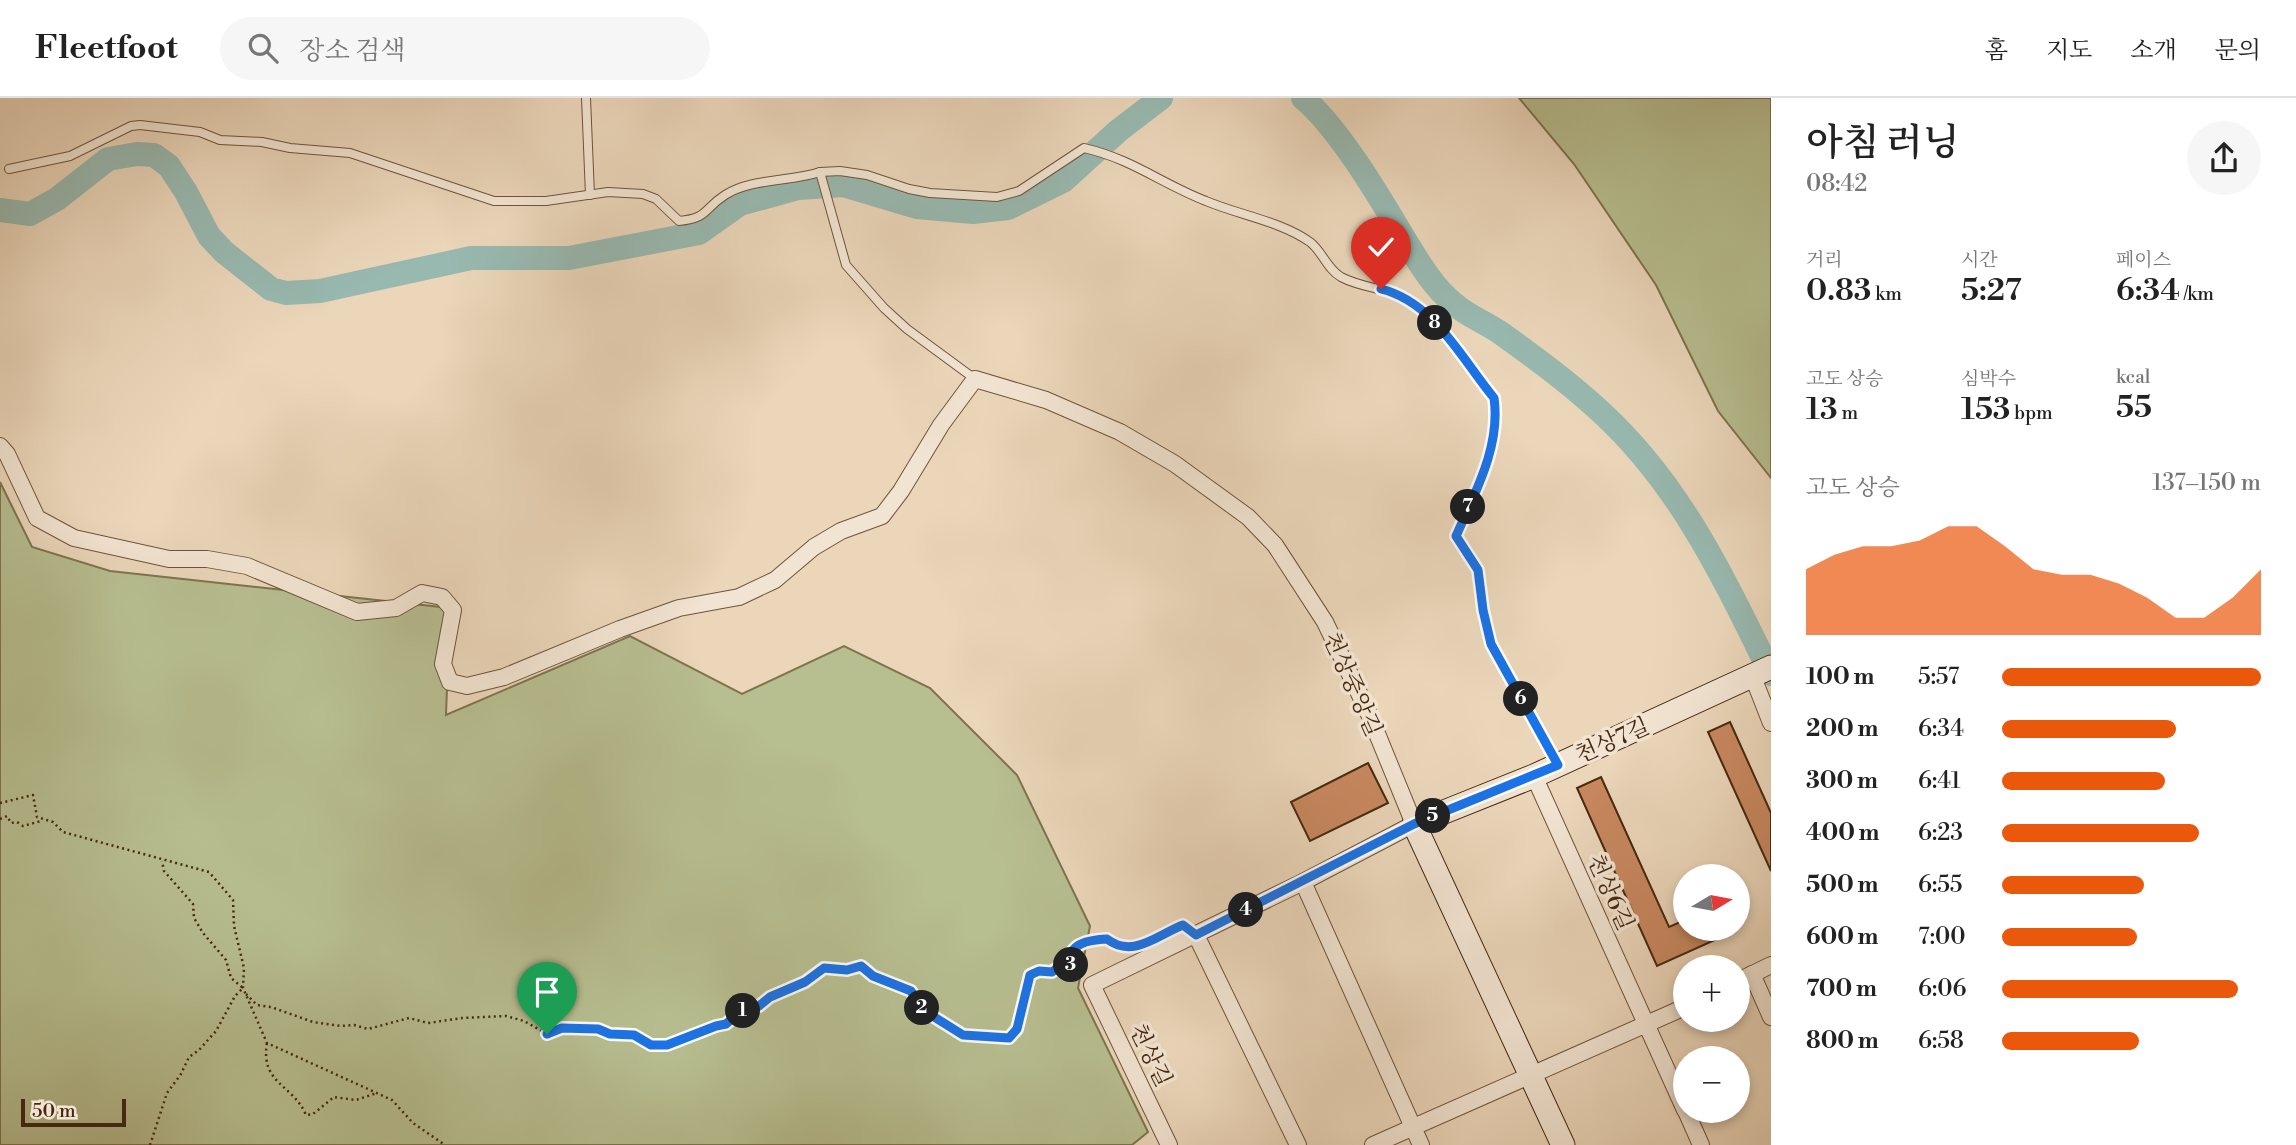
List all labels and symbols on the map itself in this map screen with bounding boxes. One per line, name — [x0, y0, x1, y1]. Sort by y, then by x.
pin — [1351, 217, 1411, 289]
pin: 8 — [1418, 306, 1452, 341]
pin: 7 — [1450, 490, 1486, 524]
street label: 천상중앙길 — [1317, 628, 1387, 741]
pin: 6 — [1504, 682, 1538, 716]
street label: 천상7길 — [1571, 712, 1654, 770]
pin: 5 — [1416, 798, 1450, 834]
street label: 천상6길 — [1581, 850, 1639, 935]
north arrow — [1673, 864, 1750, 942]
pin: 4 — [1228, 892, 1264, 928]
pin: 3 — [1054, 948, 1088, 982]
pin — [517, 962, 577, 1034]
pin: 2 — [904, 990, 940, 1026]
pin: 1 — [726, 993, 760, 1028]
street label: 천상길 — [1123, 1019, 1177, 1092]
scale bar — [21, 1096, 126, 1128]

